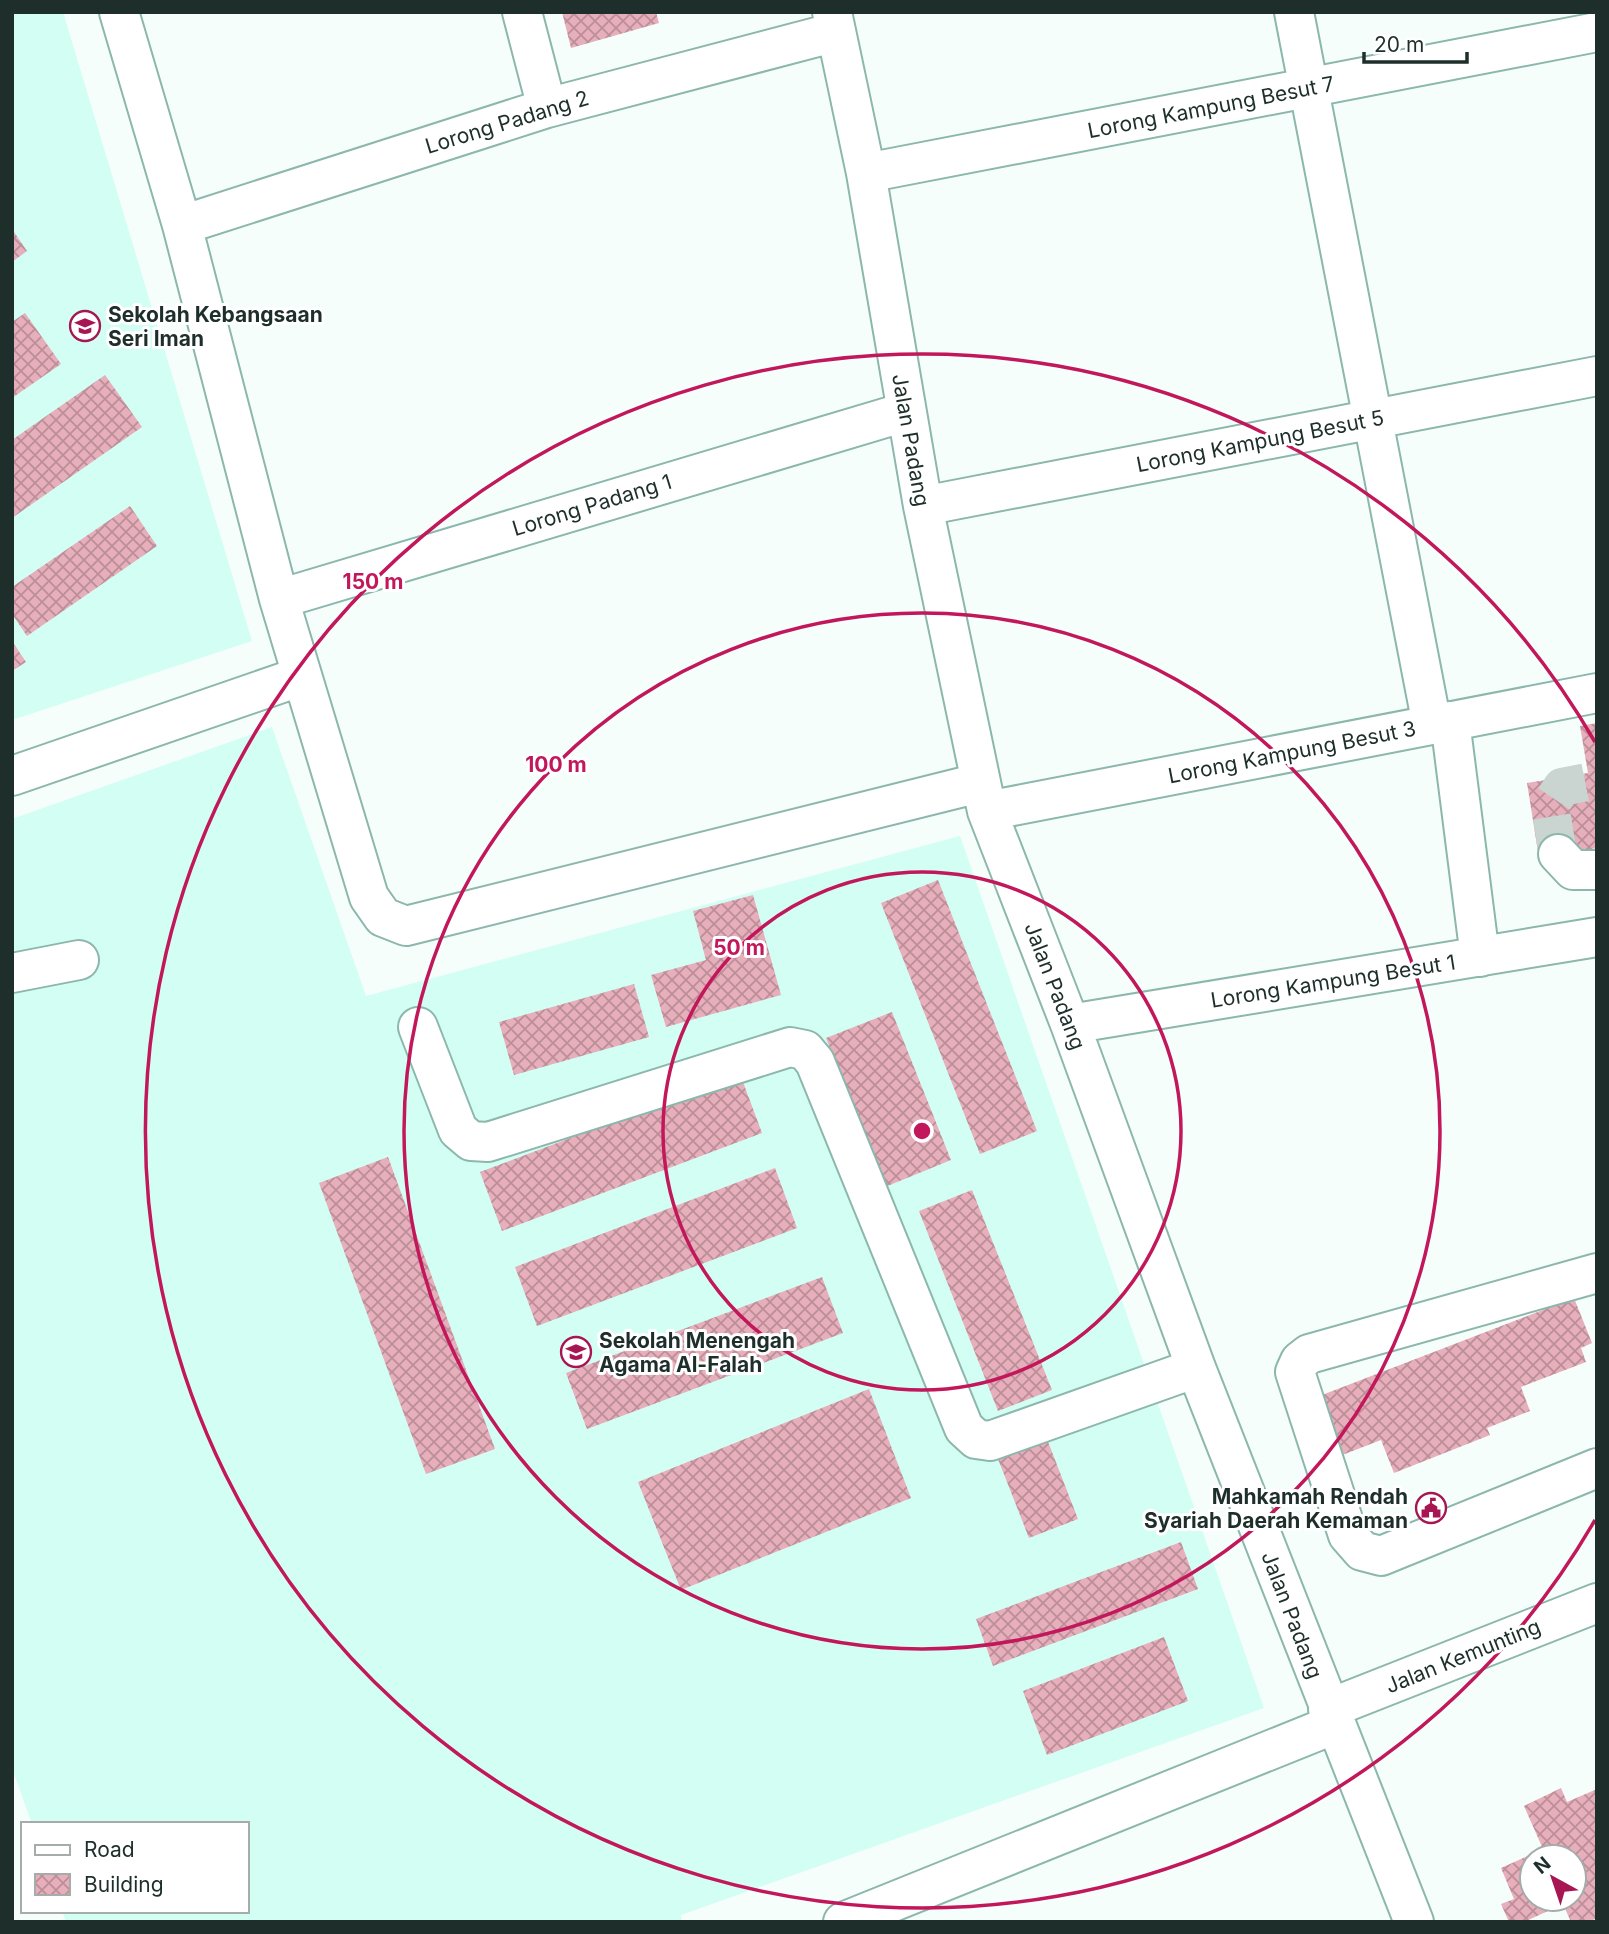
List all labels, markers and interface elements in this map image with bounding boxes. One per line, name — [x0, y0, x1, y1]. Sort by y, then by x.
scale bar — [1364, 21, 1467, 65]
text: 20 m — [1374, 32, 1424, 57]
street label: Lorong Kampung Besut 7 — [1086, 71, 1336, 143]
street label: Lorong Padang 2 — [422, 85, 592, 159]
place label: Sekolah Kebangsaan Seri Iman — [108, 302, 323, 351]
school or university icon: Sekolah Kebangsaan Seri Iman — [68, 309, 102, 343]
street label: Jalan Padang — [887, 372, 935, 508]
street label: Lorong Kampung Besut 5 — [1134, 405, 1386, 477]
street label: Lorong Padang 1 — [509, 469, 675, 541]
text: 150 m — [343, 569, 403, 594]
street label: Lorong Kampung Besut 3 — [1166, 716, 1418, 788]
text: 100 m — [525, 752, 587, 777]
street label: Jalan Padang — [1019, 919, 1091, 1053]
text: 50 m — [713, 935, 765, 960]
street label: Lorong Kampung Besut 1 — [1209, 949, 1457, 1013]
centre of rings — [910, 1119, 934, 1143]
place label: Sekolah Menengah Agama Al-Falah — [599, 1328, 795, 1377]
school or university icon: Sekolah Menengah Agama Al-Falah — [559, 1335, 593, 1369]
place label: Mahkamah Rendah Syariah Daerah Kemaman — [1144, 1484, 1408, 1533]
public building icon: Mahkamah Rendah Syariah Daerah Kemaman — [1414, 1491, 1448, 1525]
street label: Jalan Padang — [1256, 1548, 1328, 1682]
street label: Jalan Kemunting — [1382, 1614, 1544, 1698]
legend — [21, 1822, 248, 1913]
text: Road — [84, 1837, 135, 1862]
north arrow — [1518, 1843, 1588, 1913]
text: N — [1529, 1852, 1555, 1879]
text: Building — [84, 1872, 164, 1897]

